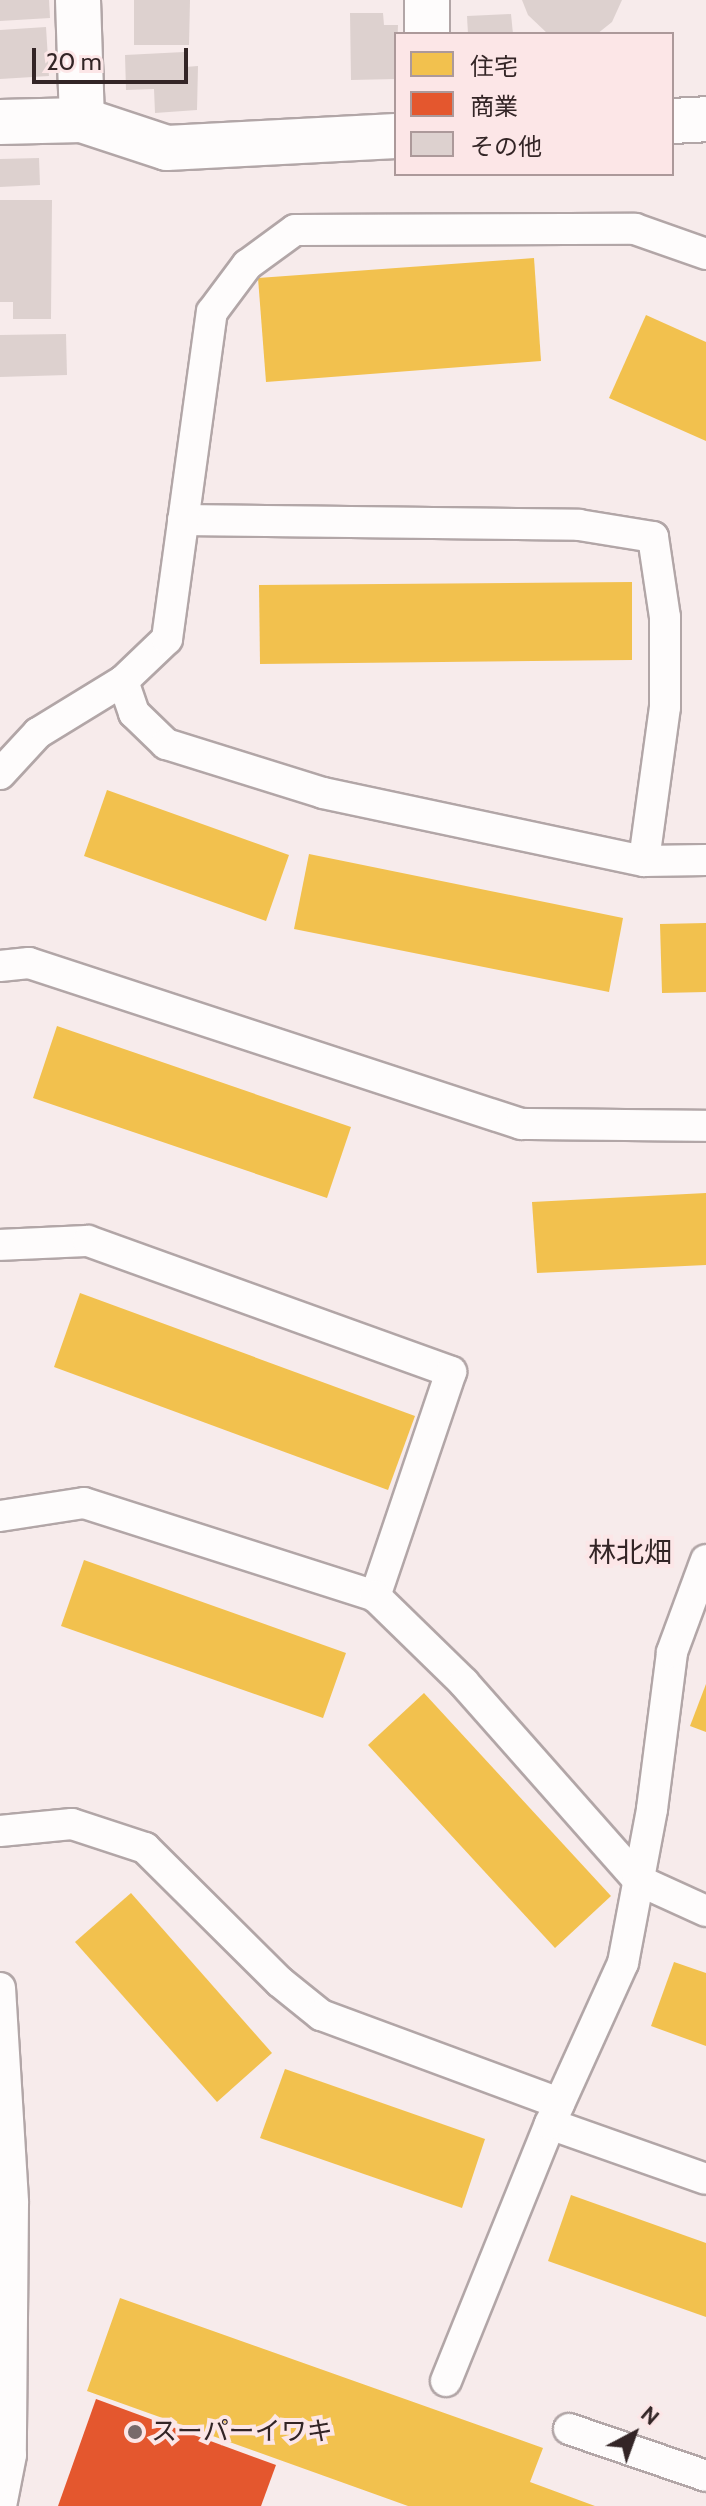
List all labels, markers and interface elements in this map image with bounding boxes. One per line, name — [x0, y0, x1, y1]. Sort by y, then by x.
scale bar — [36, 32, 192, 82]
legend — [394, 32, 674, 176]
text: 20 m — [46, 47, 102, 76]
text: 住宅 — [470, 52, 518, 81]
text: 商業 — [470, 92, 518, 121]
text: その他 — [470, 132, 542, 161]
district label: 林北畑 — [588, 1535, 672, 1569]
north arrow — [594, 2394, 674, 2474]
text: N — [635, 2400, 665, 2431]
place label: スーパーイワキ — [151, 2416, 333, 2448]
marker: スーパーイワキ — [126, 2423, 144, 2441]

